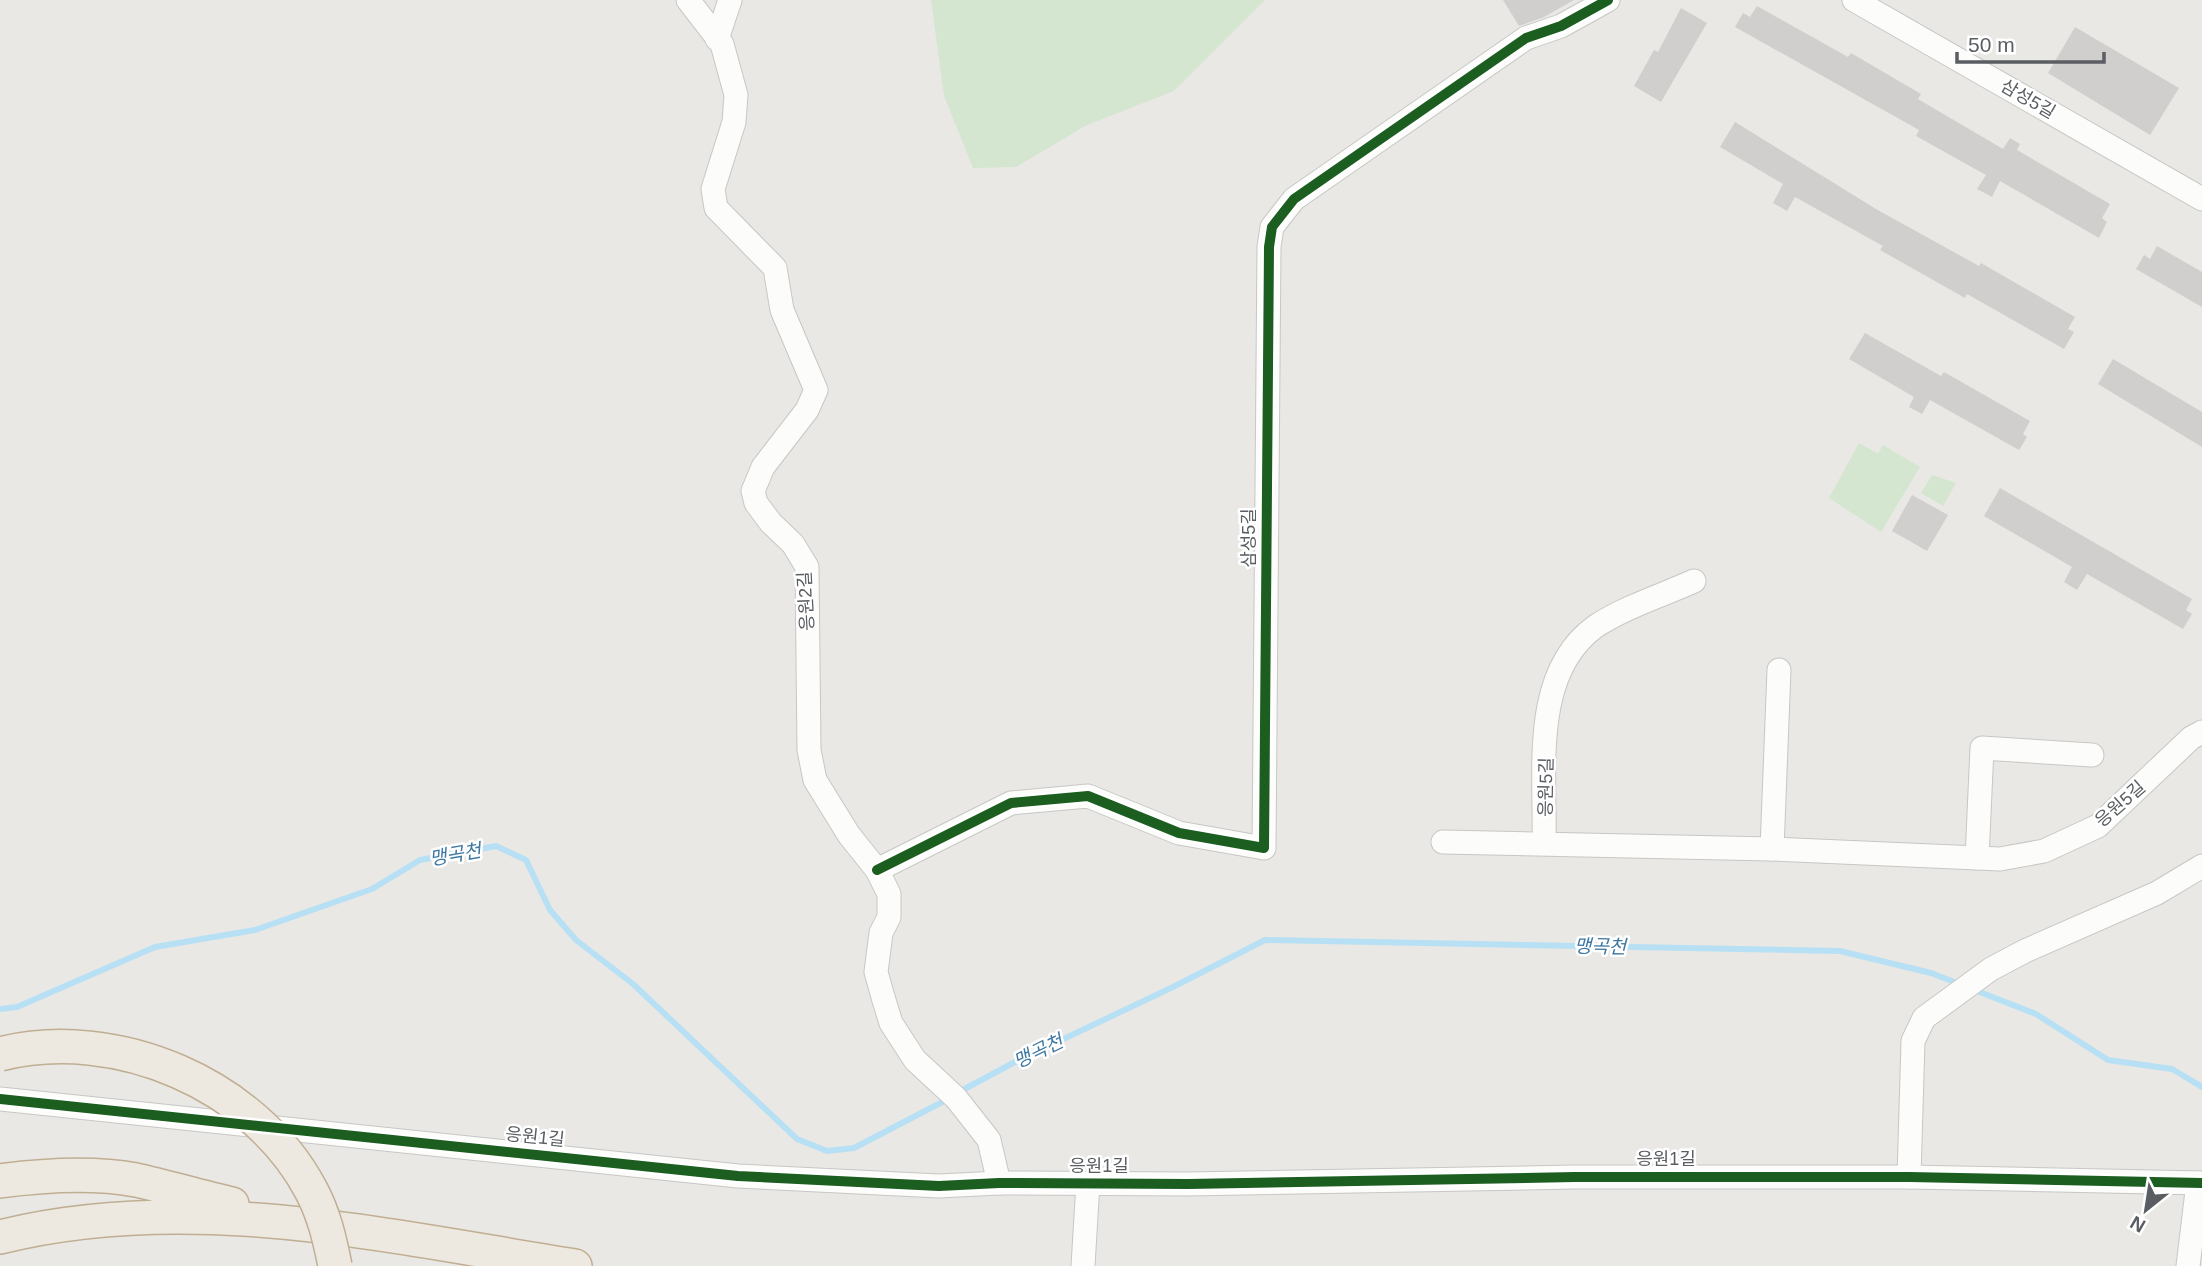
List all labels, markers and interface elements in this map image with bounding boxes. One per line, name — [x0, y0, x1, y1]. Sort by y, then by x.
scale bar — [1957, 21, 2104, 65]
text: 50 m — [1968, 33, 2015, 56]
street label: 삼성5길 — [1997, 75, 2059, 123]
street label: 삼성5길 — [1239, 508, 1259, 568]
street label: 응원2길 — [794, 571, 818, 631]
street label: 응원5길 — [1535, 757, 1557, 817]
street label: 응원5길 — [2091, 777, 2149, 831]
water label: 맹곡천 — [427, 839, 484, 869]
water label: 맹곡천 — [1574, 936, 1628, 957]
water label: 맹곡천 — [1010, 1030, 1068, 1072]
street label: 응원1길 — [504, 1124, 566, 1150]
street label: 응원1길 — [1636, 1149, 1696, 1169]
street label: 응원1길 — [1069, 1156, 1129, 1176]
north arrow — [2111, 1175, 2181, 1245]
text: N — [2127, 1212, 2149, 1237]

